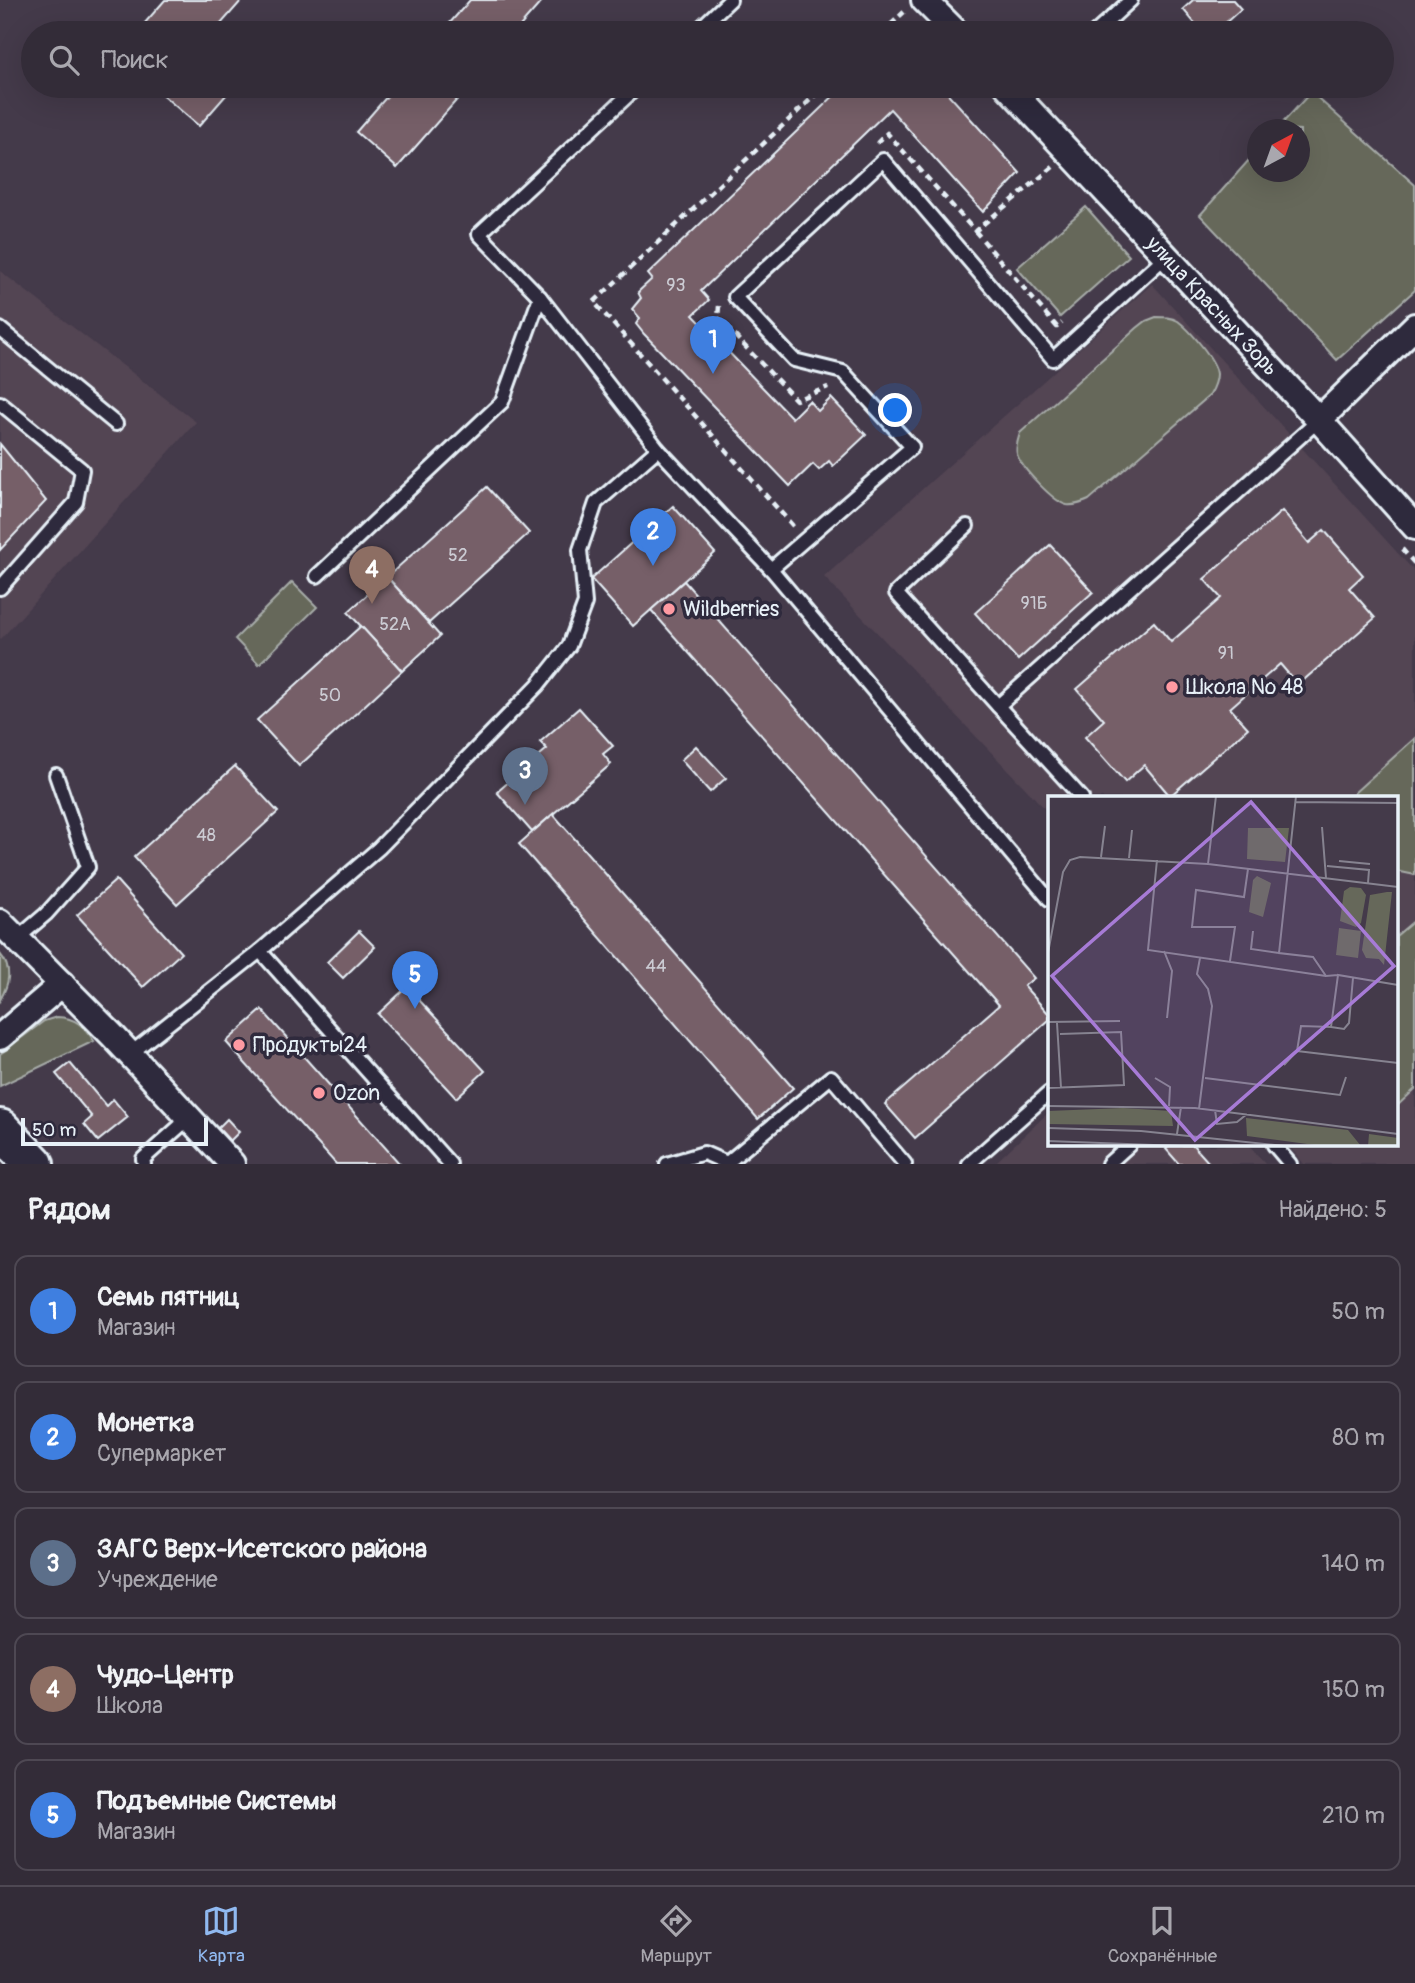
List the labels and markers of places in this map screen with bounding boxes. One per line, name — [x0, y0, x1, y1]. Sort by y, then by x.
pin: 1 — [690, 316, 736, 374]
pin: 2 — [630, 508, 676, 566]
pin: 4 — [349, 546, 395, 604]
place label: Wildberries — [683, 596, 780, 623]
marker: Wildberries — [661, 601, 677, 617]
place label: Школа № 48 — [1186, 674, 1303, 701]
marker: Школа № 48 — [1164, 679, 1180, 695]
pin: 3 — [502, 747, 548, 805]
pin: 5 — [392, 951, 438, 1009]
place label: Продукты24 — [253, 1032, 367, 1059]
marker: Продукты24 — [231, 1037, 247, 1053]
place label: Ozon — [333, 1080, 380, 1107]
marker: Ozon — [311, 1085, 327, 1101]

